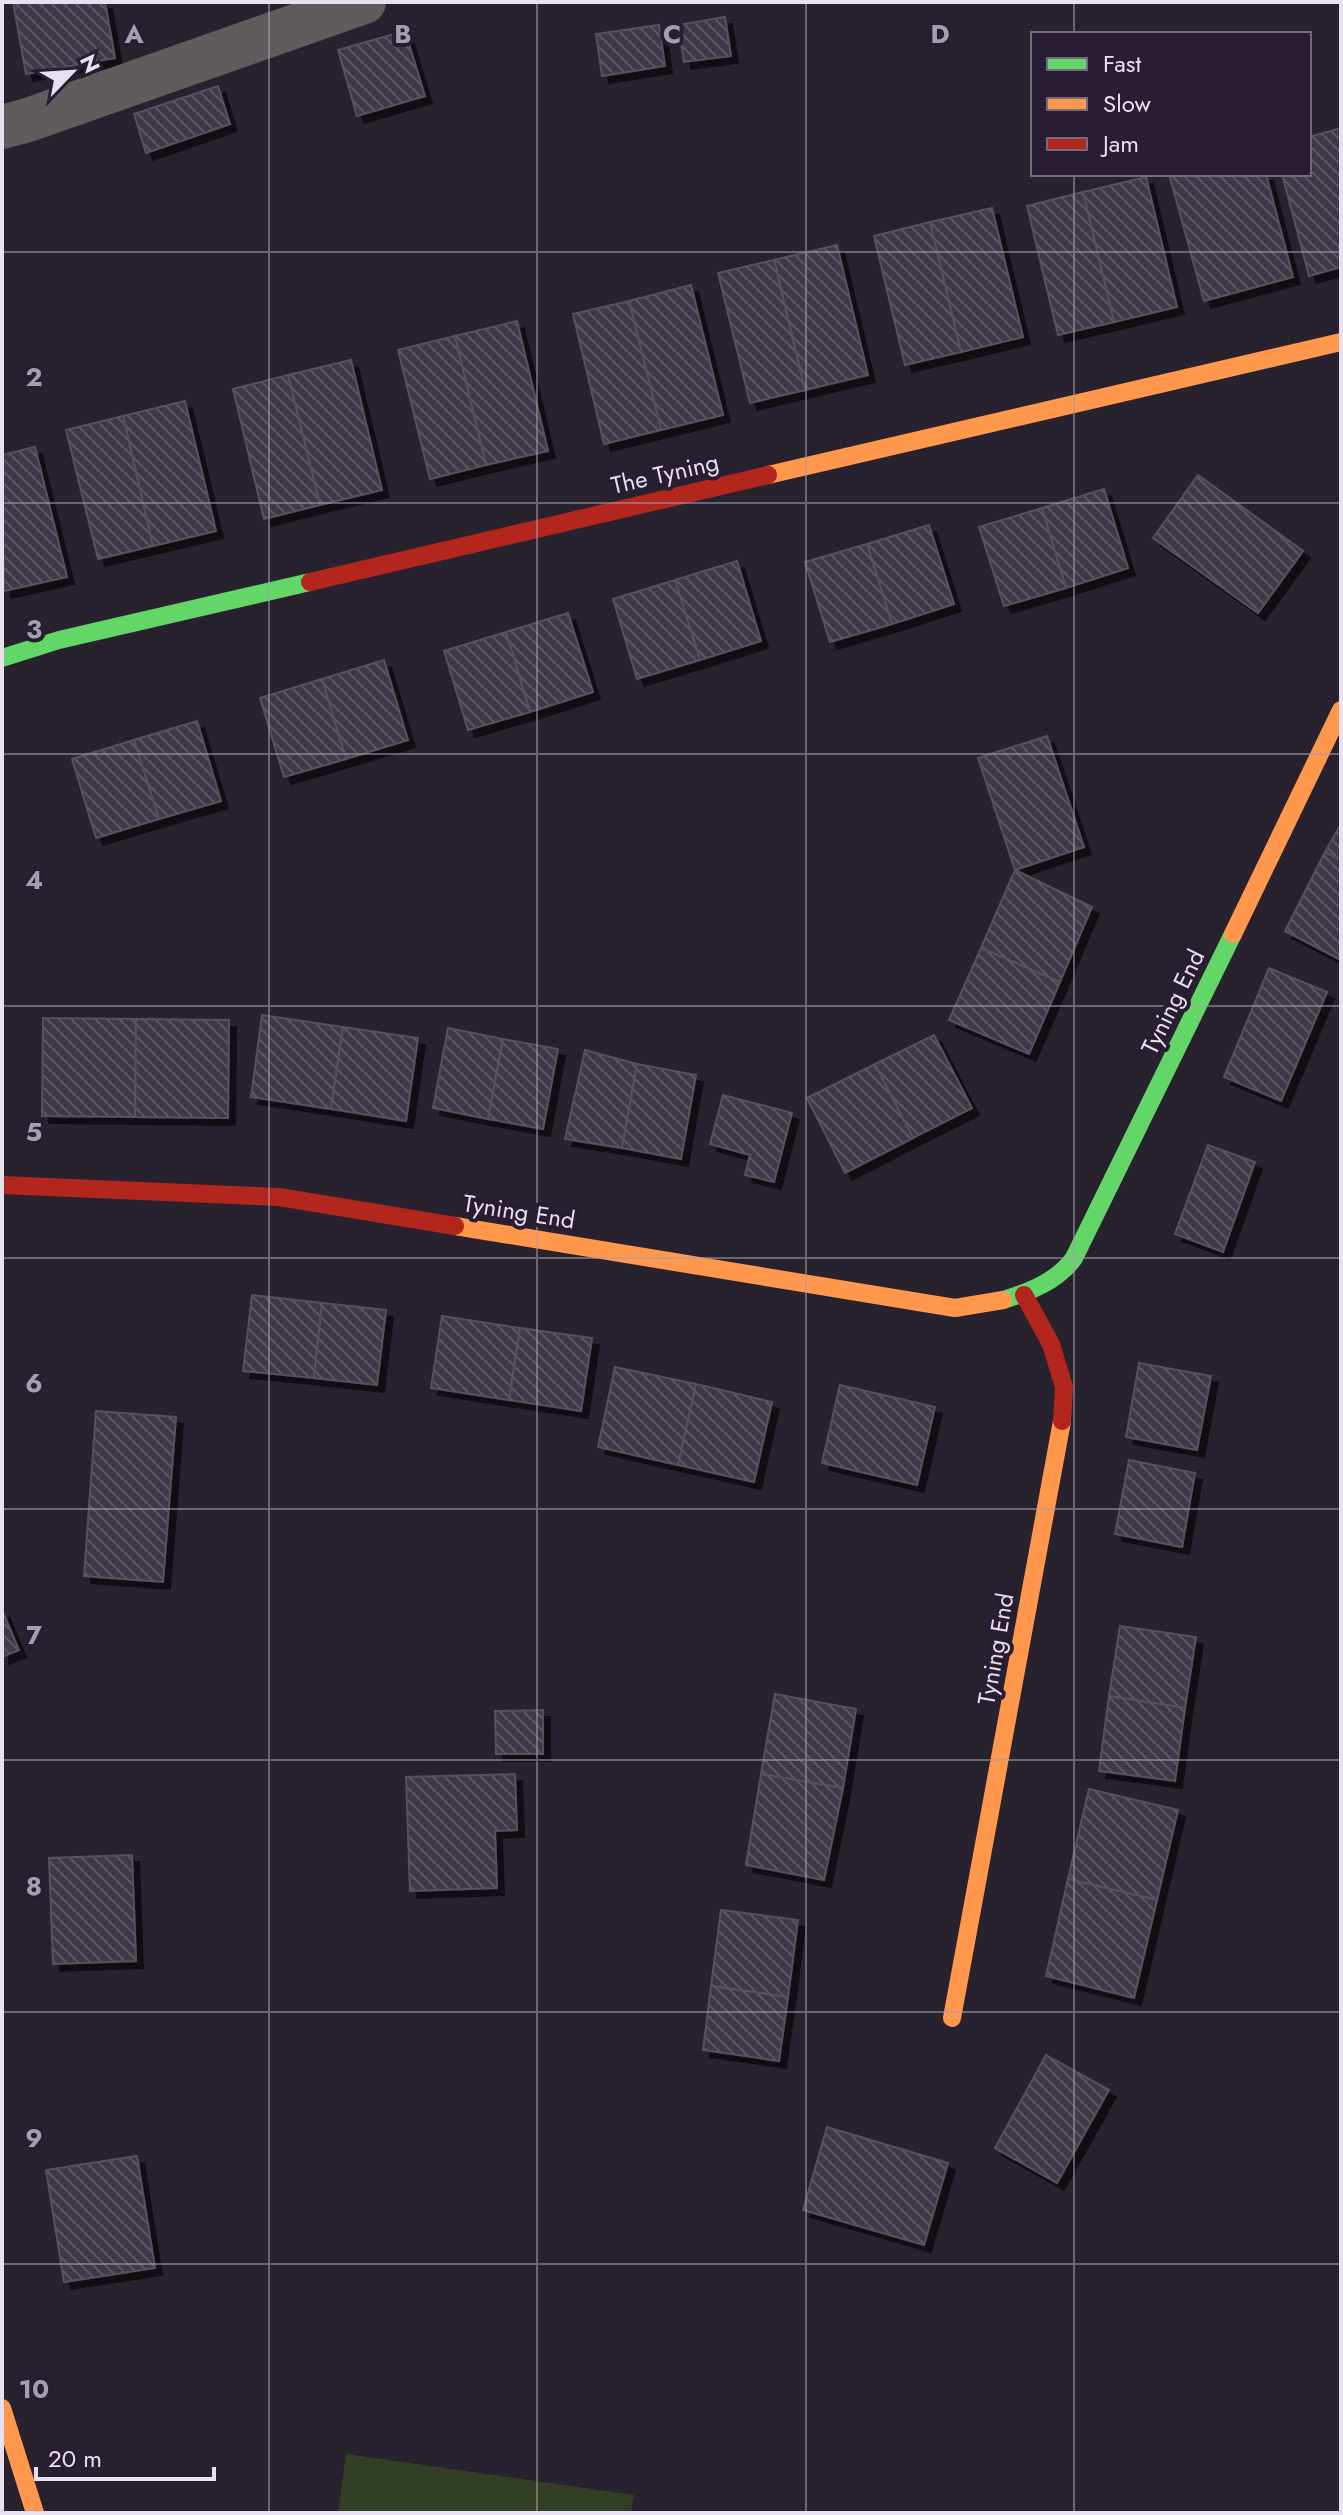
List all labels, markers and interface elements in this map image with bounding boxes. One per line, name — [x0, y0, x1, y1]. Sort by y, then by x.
text: A — [123, 15, 144, 53]
text: B — [394, 15, 412, 53]
text: C — [663, 15, 681, 53]
text: D — [930, 15, 950, 53]
north arrow — [32, 32, 112, 112]
legend — [1031, 32, 1311, 176]
text: Fast — [1103, 46, 1141, 81]
text: N — [72, 49, 108, 78]
text: Slow — [1103, 86, 1151, 121]
text: Jam — [1100, 126, 1139, 161]
text: 2 — [25, 358, 43, 396]
street label: The Tyning — [608, 444, 722, 503]
text: 3 — [26, 610, 42, 648]
text: 4 — [25, 861, 43, 899]
street label: Tyning End — [1132, 943, 1213, 1060]
text: 5 — [26, 1113, 42, 1151]
street label: Tyning End — [461, 1185, 578, 1238]
text: 6 — [25, 1364, 43, 1402]
street label: Tyning End — [968, 1590, 1023, 1708]
text: 7 — [26, 1616, 42, 1654]
text: 8 — [26, 1867, 42, 1905]
text: 9 — [25, 2119, 43, 2157]
text: 10 — [19, 2370, 49, 2408]
scale bar — [36, 2431, 214, 2481]
text: 20 m — [48, 2441, 102, 2476]

